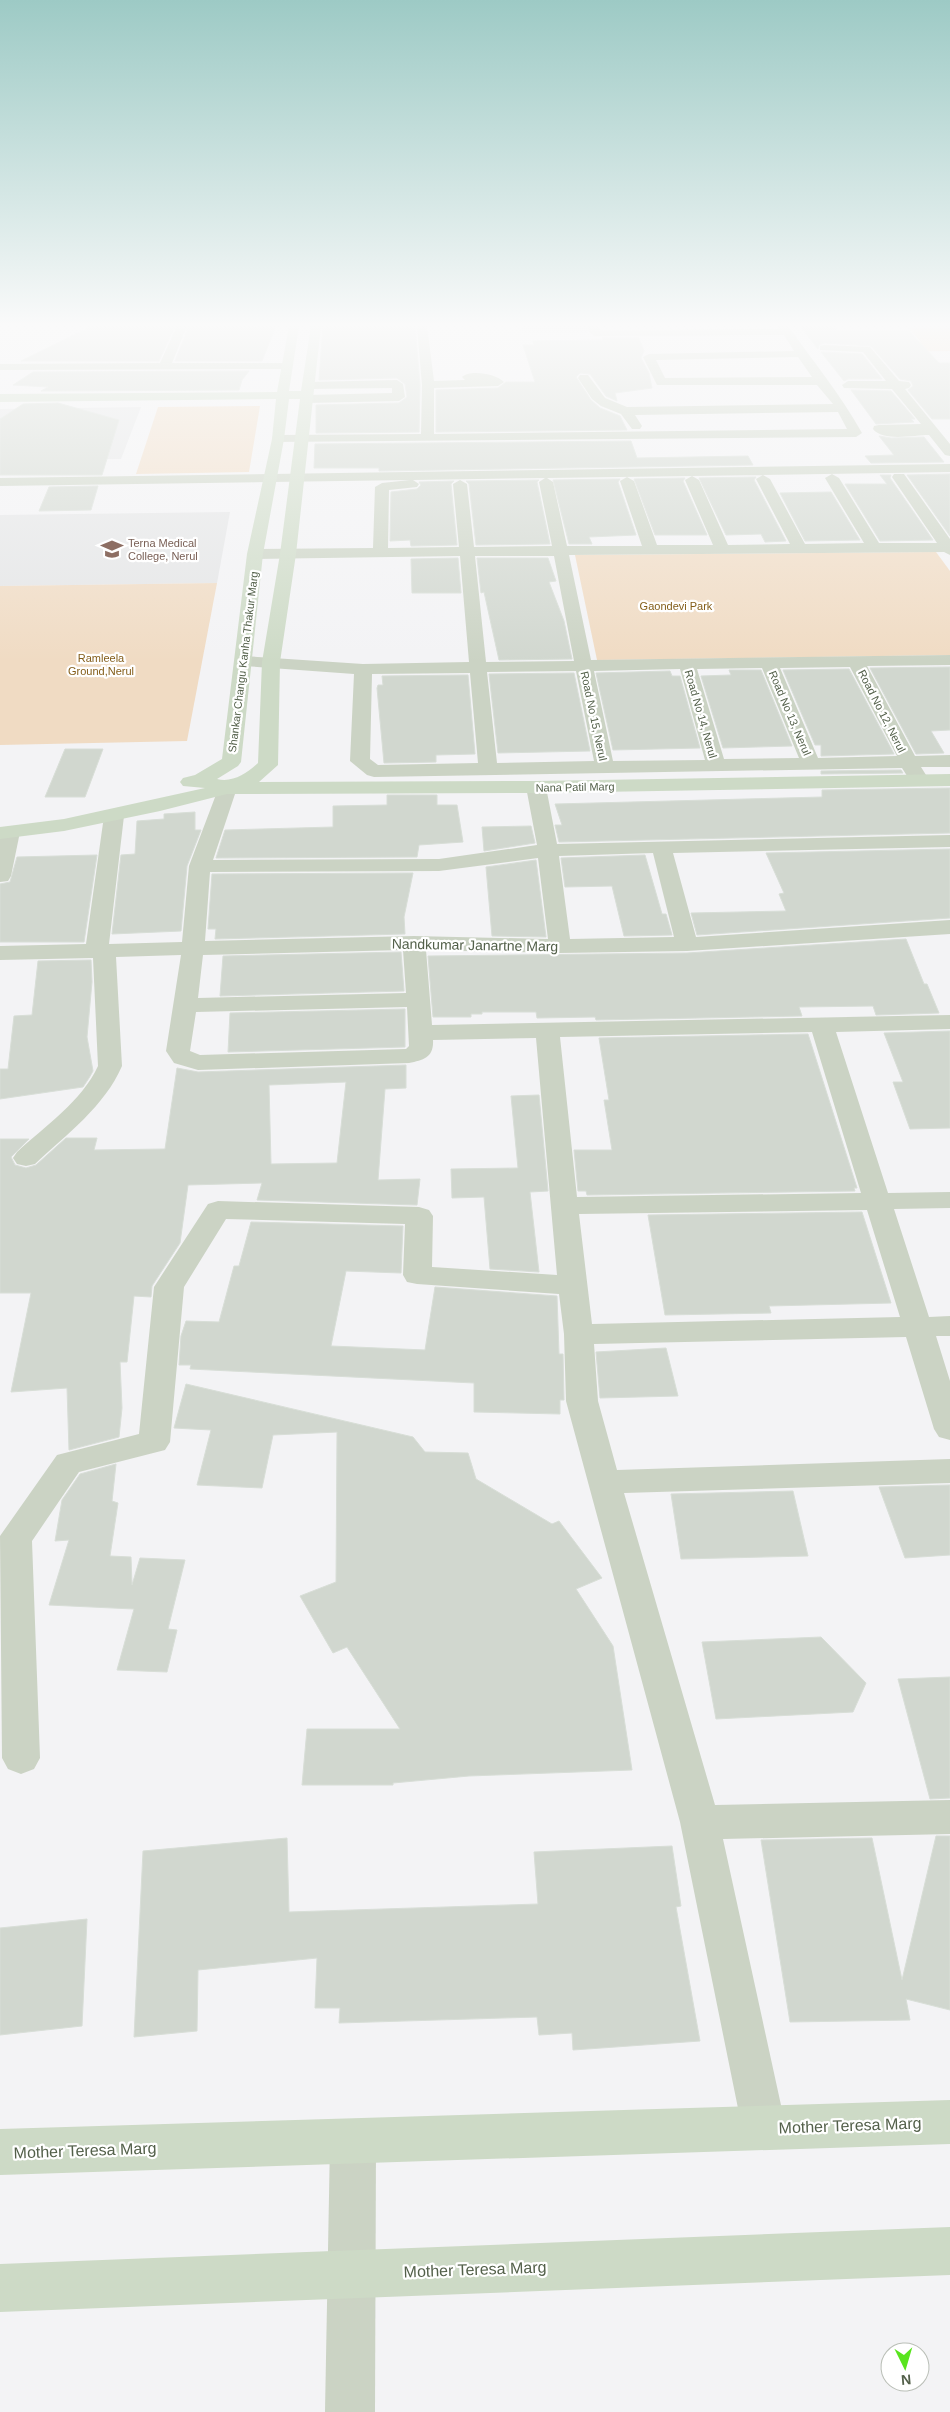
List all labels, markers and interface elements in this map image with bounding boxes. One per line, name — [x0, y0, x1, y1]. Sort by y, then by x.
school or university icon: Terna Medical College, Nerul — [99, 536, 125, 562]
place label: Terna Medical College, Nerul — [128, 537, 198, 562]
street label: Shankar Changu Kanha Thakur Marg — [226, 571, 260, 753]
park label: Gaondevi Park — [640, 600, 713, 612]
park label: Ramleela Ground,Nerul — [68, 652, 134, 677]
street label: Road No 12, Nerul — [856, 668, 908, 754]
street label: Road No 14, Nerul — [683, 669, 719, 759]
street label: Road No 13, Nerul — [767, 669, 813, 757]
street label: Road No 15, Nerul — [579, 670, 609, 762]
street label: Nana Patil Marg — [535, 780, 615, 794]
street label: Nandkumar Janartne Marg — [392, 936, 558, 954]
street label: Mother Teresa Marg — [778, 2115, 922, 2136]
street label: Mother Teresa Marg — [13, 2140, 157, 2161]
street label: Mother Teresa Marg — [403, 2259, 547, 2280]
north arrow — [880, 2342, 930, 2392]
text: N — [900, 2372, 912, 2388]

